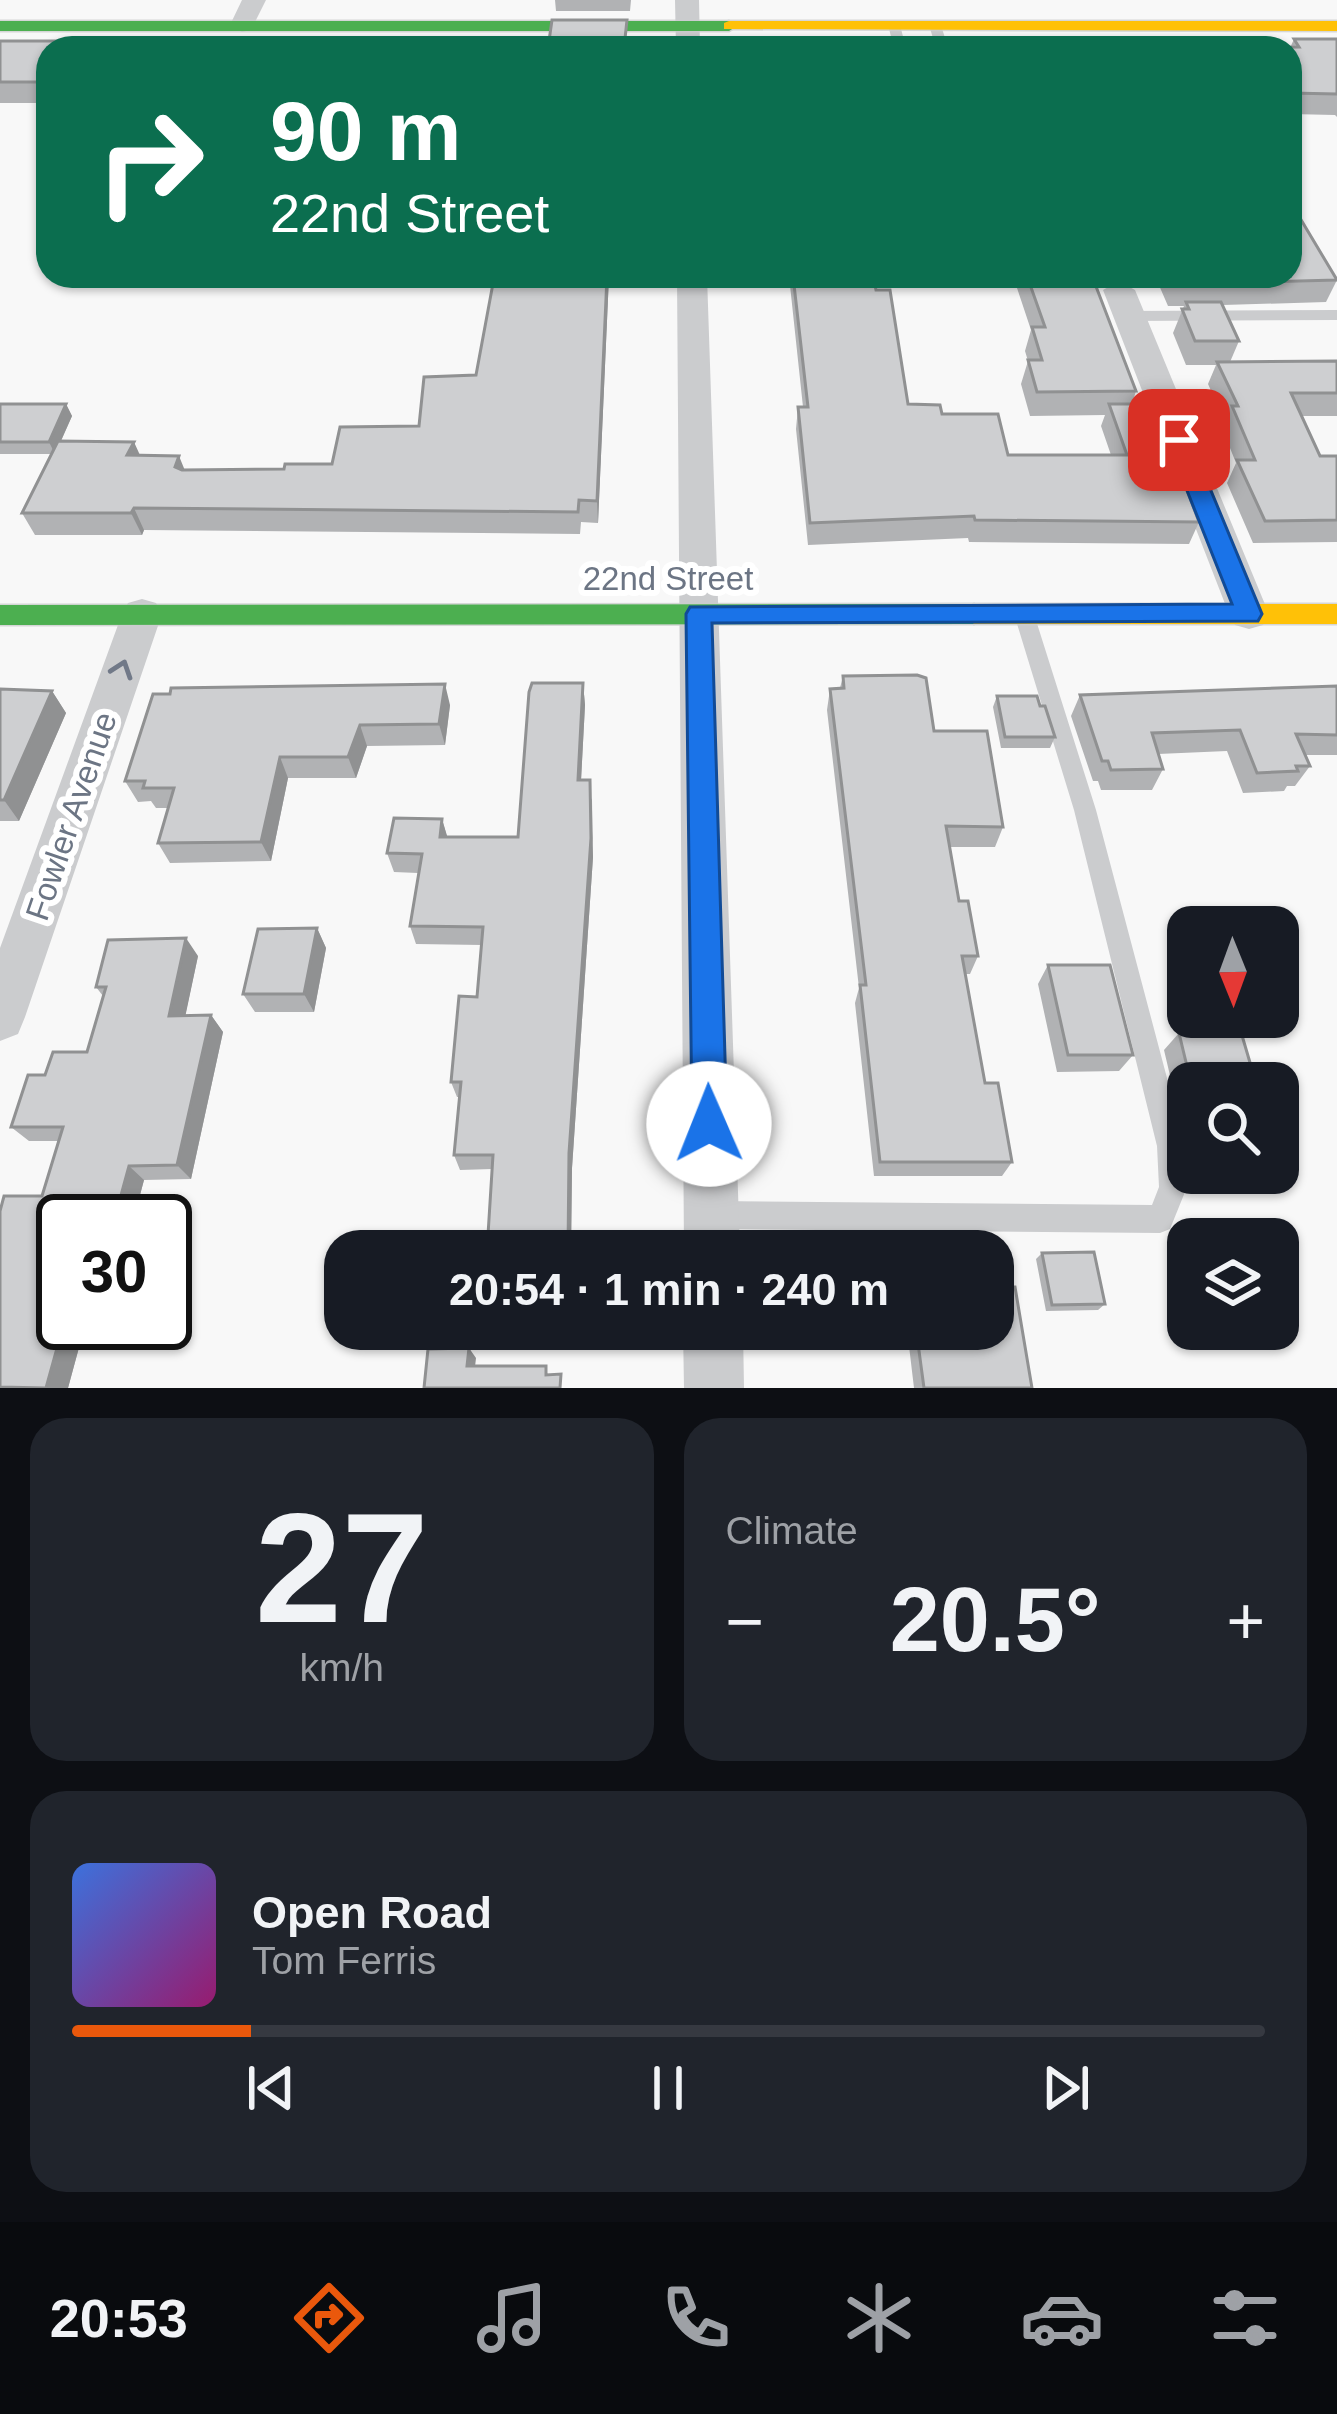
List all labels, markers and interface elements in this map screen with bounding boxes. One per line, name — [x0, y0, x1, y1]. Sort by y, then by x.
icon: right — [72, 84, 228, 240]
text: 90 m — [270, 84, 461, 178]
text: 22nd Street — [270, 183, 549, 243]
pin — [1128, 389, 1230, 491]
icon: arrive — [1146, 407, 1212, 473]
street label: 22nd Street — [583, 560, 753, 597]
one-way arrow — [108, 660, 132, 681]
street label: Fowler Avenue — [18, 707, 124, 925]
north arrow — [1167, 906, 1299, 1038]
map controls — [1167, 906, 1299, 1350]
position arrow — [646, 1061, 772, 1187]
button: search — [1167, 1062, 1299, 1194]
speed limit sign: 30 — [36, 1194, 192, 1350]
button: layers — [1167, 1218, 1299, 1350]
text: 20:54 · 1 min · 240 m — [449, 1264, 889, 1315]
text: 27 — [255, 1481, 429, 1655]
text: Climate — [726, 1509, 858, 1552]
text: 20.5° — [890, 1570, 1101, 1670]
text: − — [726, 1584, 764, 1658]
text: + — [1226, 1584, 1265, 1658]
text: km/h — [299, 1646, 384, 1689]
text: Open Road — [252, 1887, 492, 1938]
text: Tom Ferris — [252, 1939, 436, 1982]
icon: previous — [238, 2055, 304, 2121]
icon: pause — [635, 2055, 701, 2121]
icon: next — [1033, 2055, 1099, 2121]
icon: directions — [287, 2276, 371, 2360]
icon: music — [470, 2276, 554, 2360]
icon: phone — [654, 2276, 738, 2360]
icon: climate — [837, 2276, 921, 2360]
icon: car — [1020, 2276, 1104, 2360]
icon: filters — [1203, 2276, 1287, 2360]
text: 20:53 — [50, 2288, 188, 2348]

